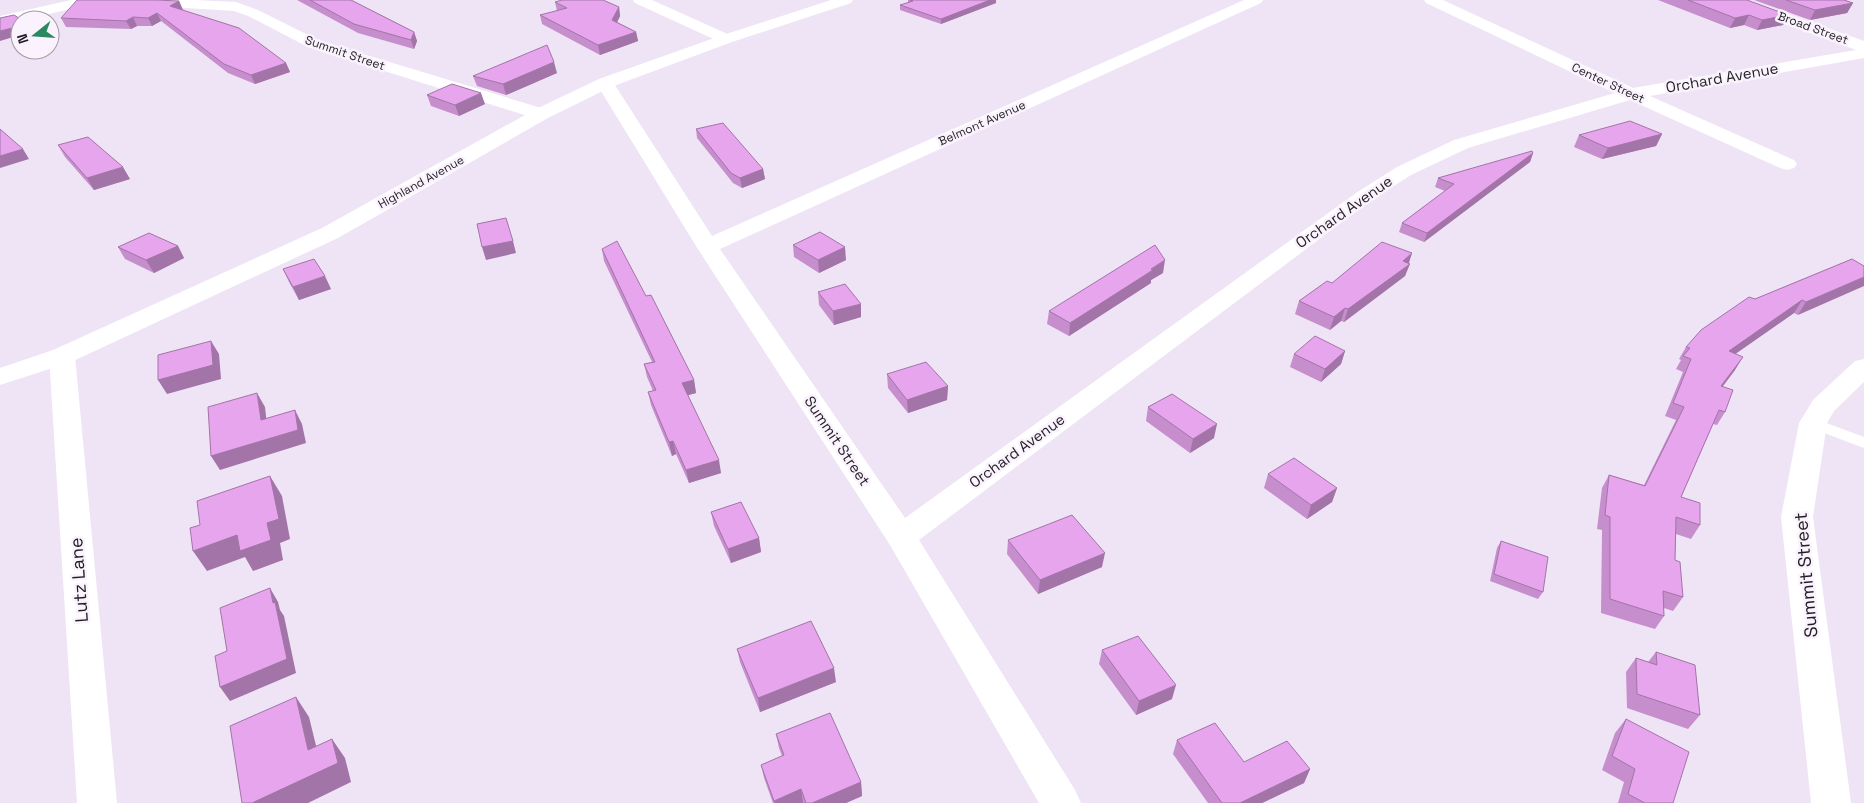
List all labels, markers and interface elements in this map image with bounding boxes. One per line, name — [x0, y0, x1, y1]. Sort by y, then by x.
street label: Broad Street — [1776, 8, 1850, 48]
north arrow — [10, 10, 60, 60]
text: N — [13, 32, 33, 46]
street label: Summit Street — [303, 32, 387, 74]
street label: Orchard Avenue — [1664, 58, 1780, 97]
street label: Center Street — [1569, 59, 1647, 107]
street label: Belmont Avenue — [936, 97, 1028, 149]
street label: Highland Avenue — [375, 152, 467, 212]
street label: Orchard Avenue — [1292, 171, 1396, 252]
street label: Summit Street — [800, 392, 875, 489]
street label: Orchard Avenue — [965, 409, 1068, 492]
street label: Summit Street — [1789, 512, 1822, 638]
street label: Lutz Lane — [64, 537, 93, 623]

